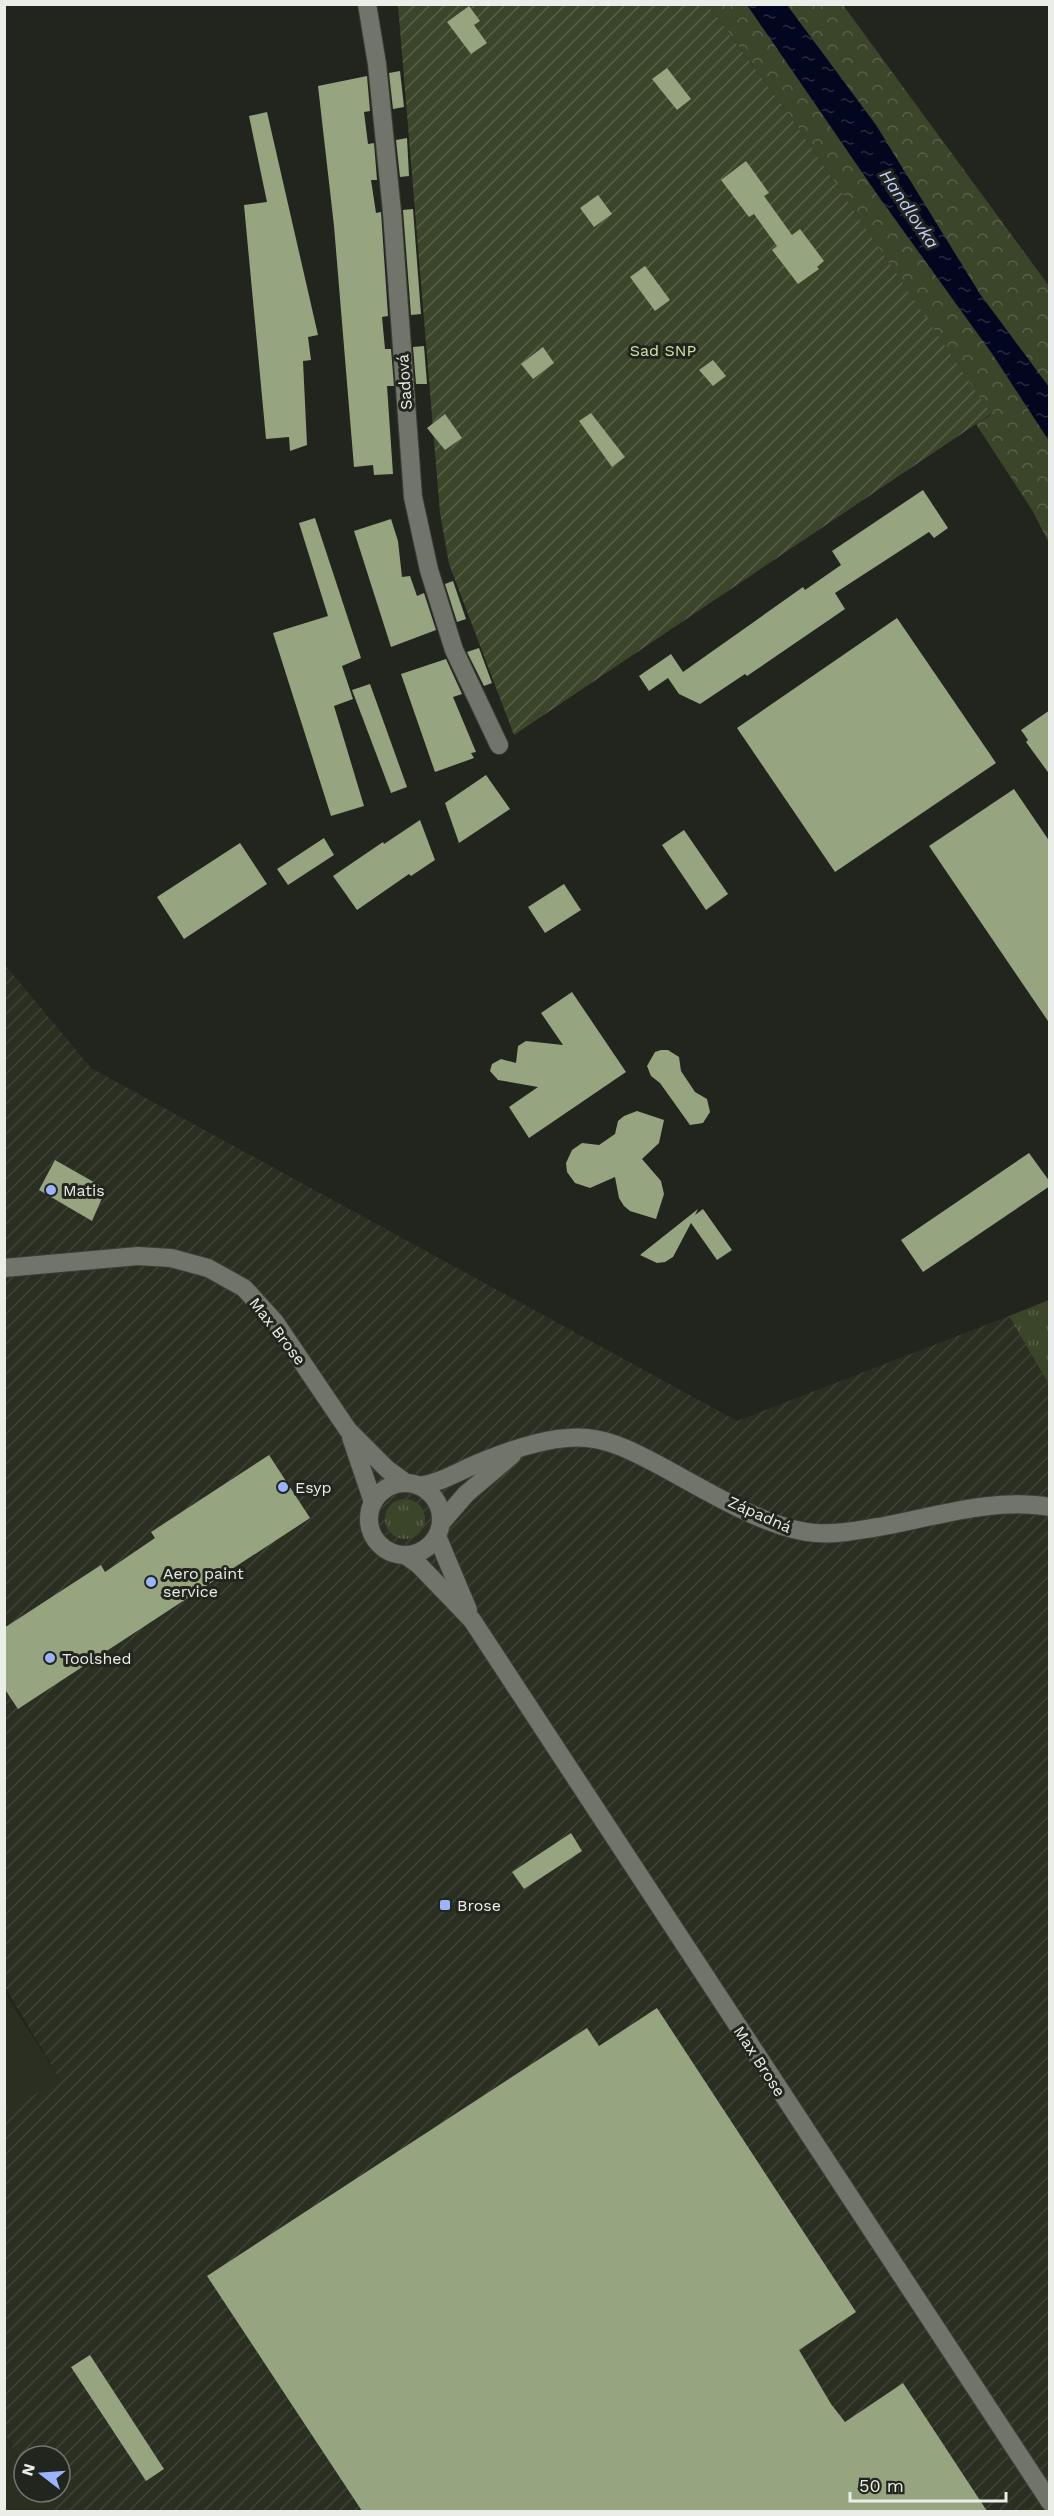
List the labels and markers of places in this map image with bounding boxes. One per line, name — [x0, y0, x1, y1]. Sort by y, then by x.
place label: Matis — [63, 1181, 105, 1200]
marker: Matis — [44, 1183, 58, 1197]
place label: Esyp — [295, 1478, 331, 1497]
marker: Esyp — [276, 1480, 290, 1494]
place label: Aero paint service — [163, 1564, 244, 1601]
marker: Aero paint service — [144, 1575, 158, 1589]
place label: Toolshed — [62, 1649, 132, 1668]
marker: Toolshed — [43, 1651, 57, 1665]
place label: Brose — [457, 1896, 501, 1915]
marker: Brose — [438, 1898, 452, 1912]

